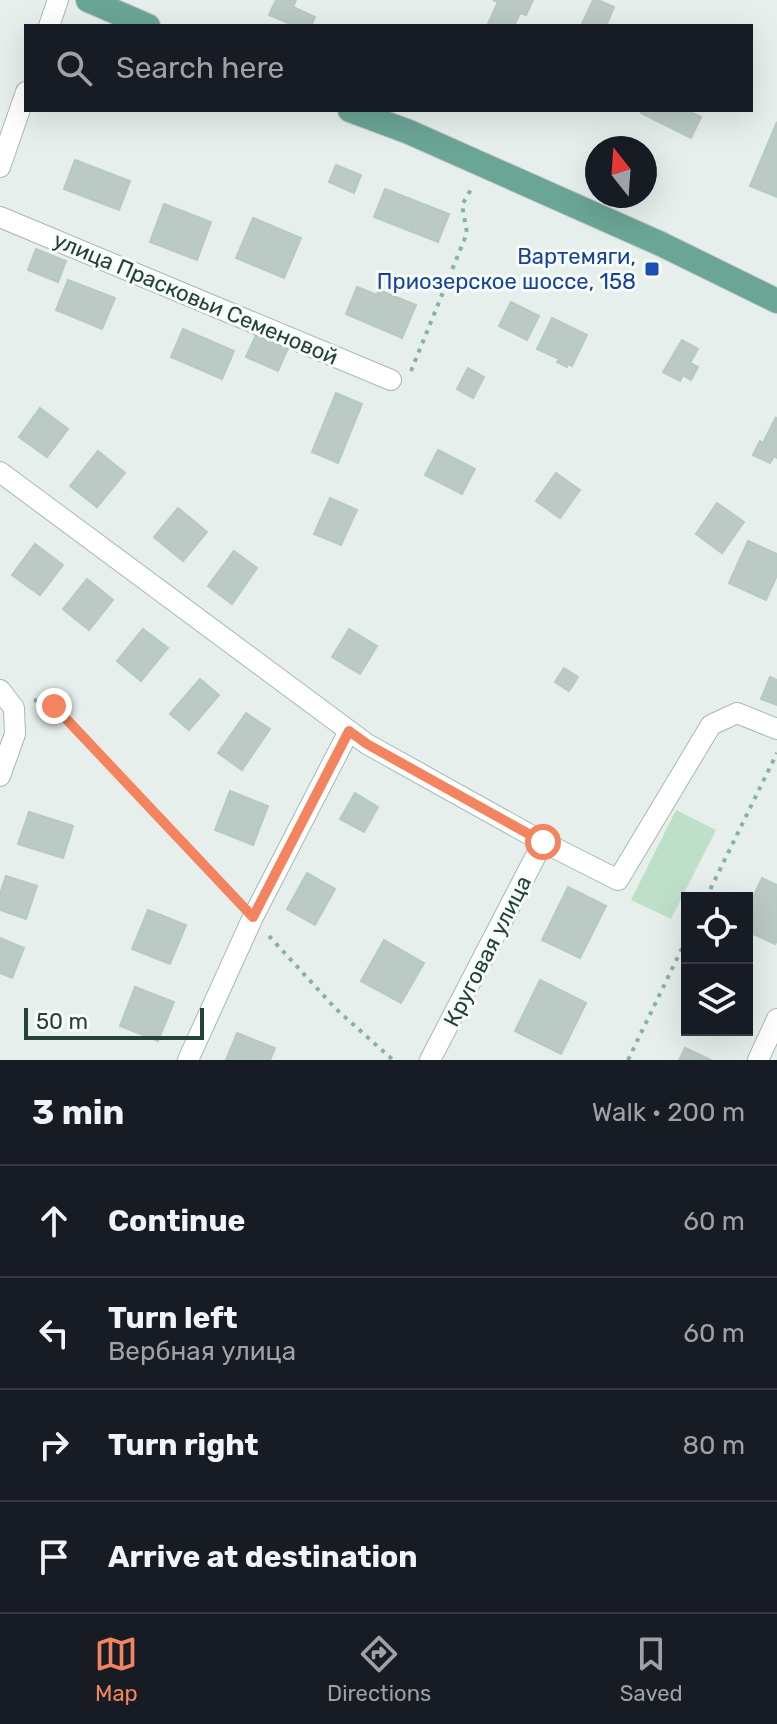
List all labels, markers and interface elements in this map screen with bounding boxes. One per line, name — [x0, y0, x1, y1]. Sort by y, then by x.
search box — [24, 24, 753, 112]
icon: search — [52, 46, 96, 90]
text: Search here — [116, 50, 284, 86]
north arrow — [585, 136, 657, 208]
street label: улица Прасковьи Семеновой — [49, 226, 342, 371]
place label: Вартемяги, Приозерское шоссе, 158 — [377, 243, 636, 295]
marker: Вартемяги, Приозерское шоссе, 158 — [643, 260, 661, 278]
route end — [36, 688, 72, 724]
route start — [525, 824, 561, 860]
street label: Круговая улица — [438, 871, 537, 1031]
map controls — [681, 892, 753, 1036]
button: locate — [681, 892, 753, 964]
button: layers — [681, 964, 753, 1036]
scale bar — [24, 1004, 204, 1040]
text: 50 m — [36, 1008, 88, 1035]
text: 3 min — [32, 1092, 124, 1133]
text: Walk · 200 m — [592, 1097, 745, 1128]
icon: ahead — [32, 1199, 76, 1243]
text: Continue — [108, 1203, 245, 1239]
text: 60 m — [683, 1206, 745, 1237]
text: Turn left — [108, 1300, 238, 1336]
icon: left — [32, 1311, 76, 1355]
text: 60 m — [683, 1318, 745, 1349]
text: Вербная улица — [108, 1336, 296, 1367]
icon: right — [32, 1423, 76, 1467]
text: Turn right — [108, 1427, 259, 1463]
text: 80 m — [682, 1430, 745, 1461]
icon: arrive — [32, 1535, 76, 1579]
text: Arrive at destination — [108, 1539, 418, 1575]
tab: Map — [94, 1632, 138, 1707]
tab: Directions — [327, 1632, 431, 1707]
tab: Saved — [620, 1632, 683, 1707]

